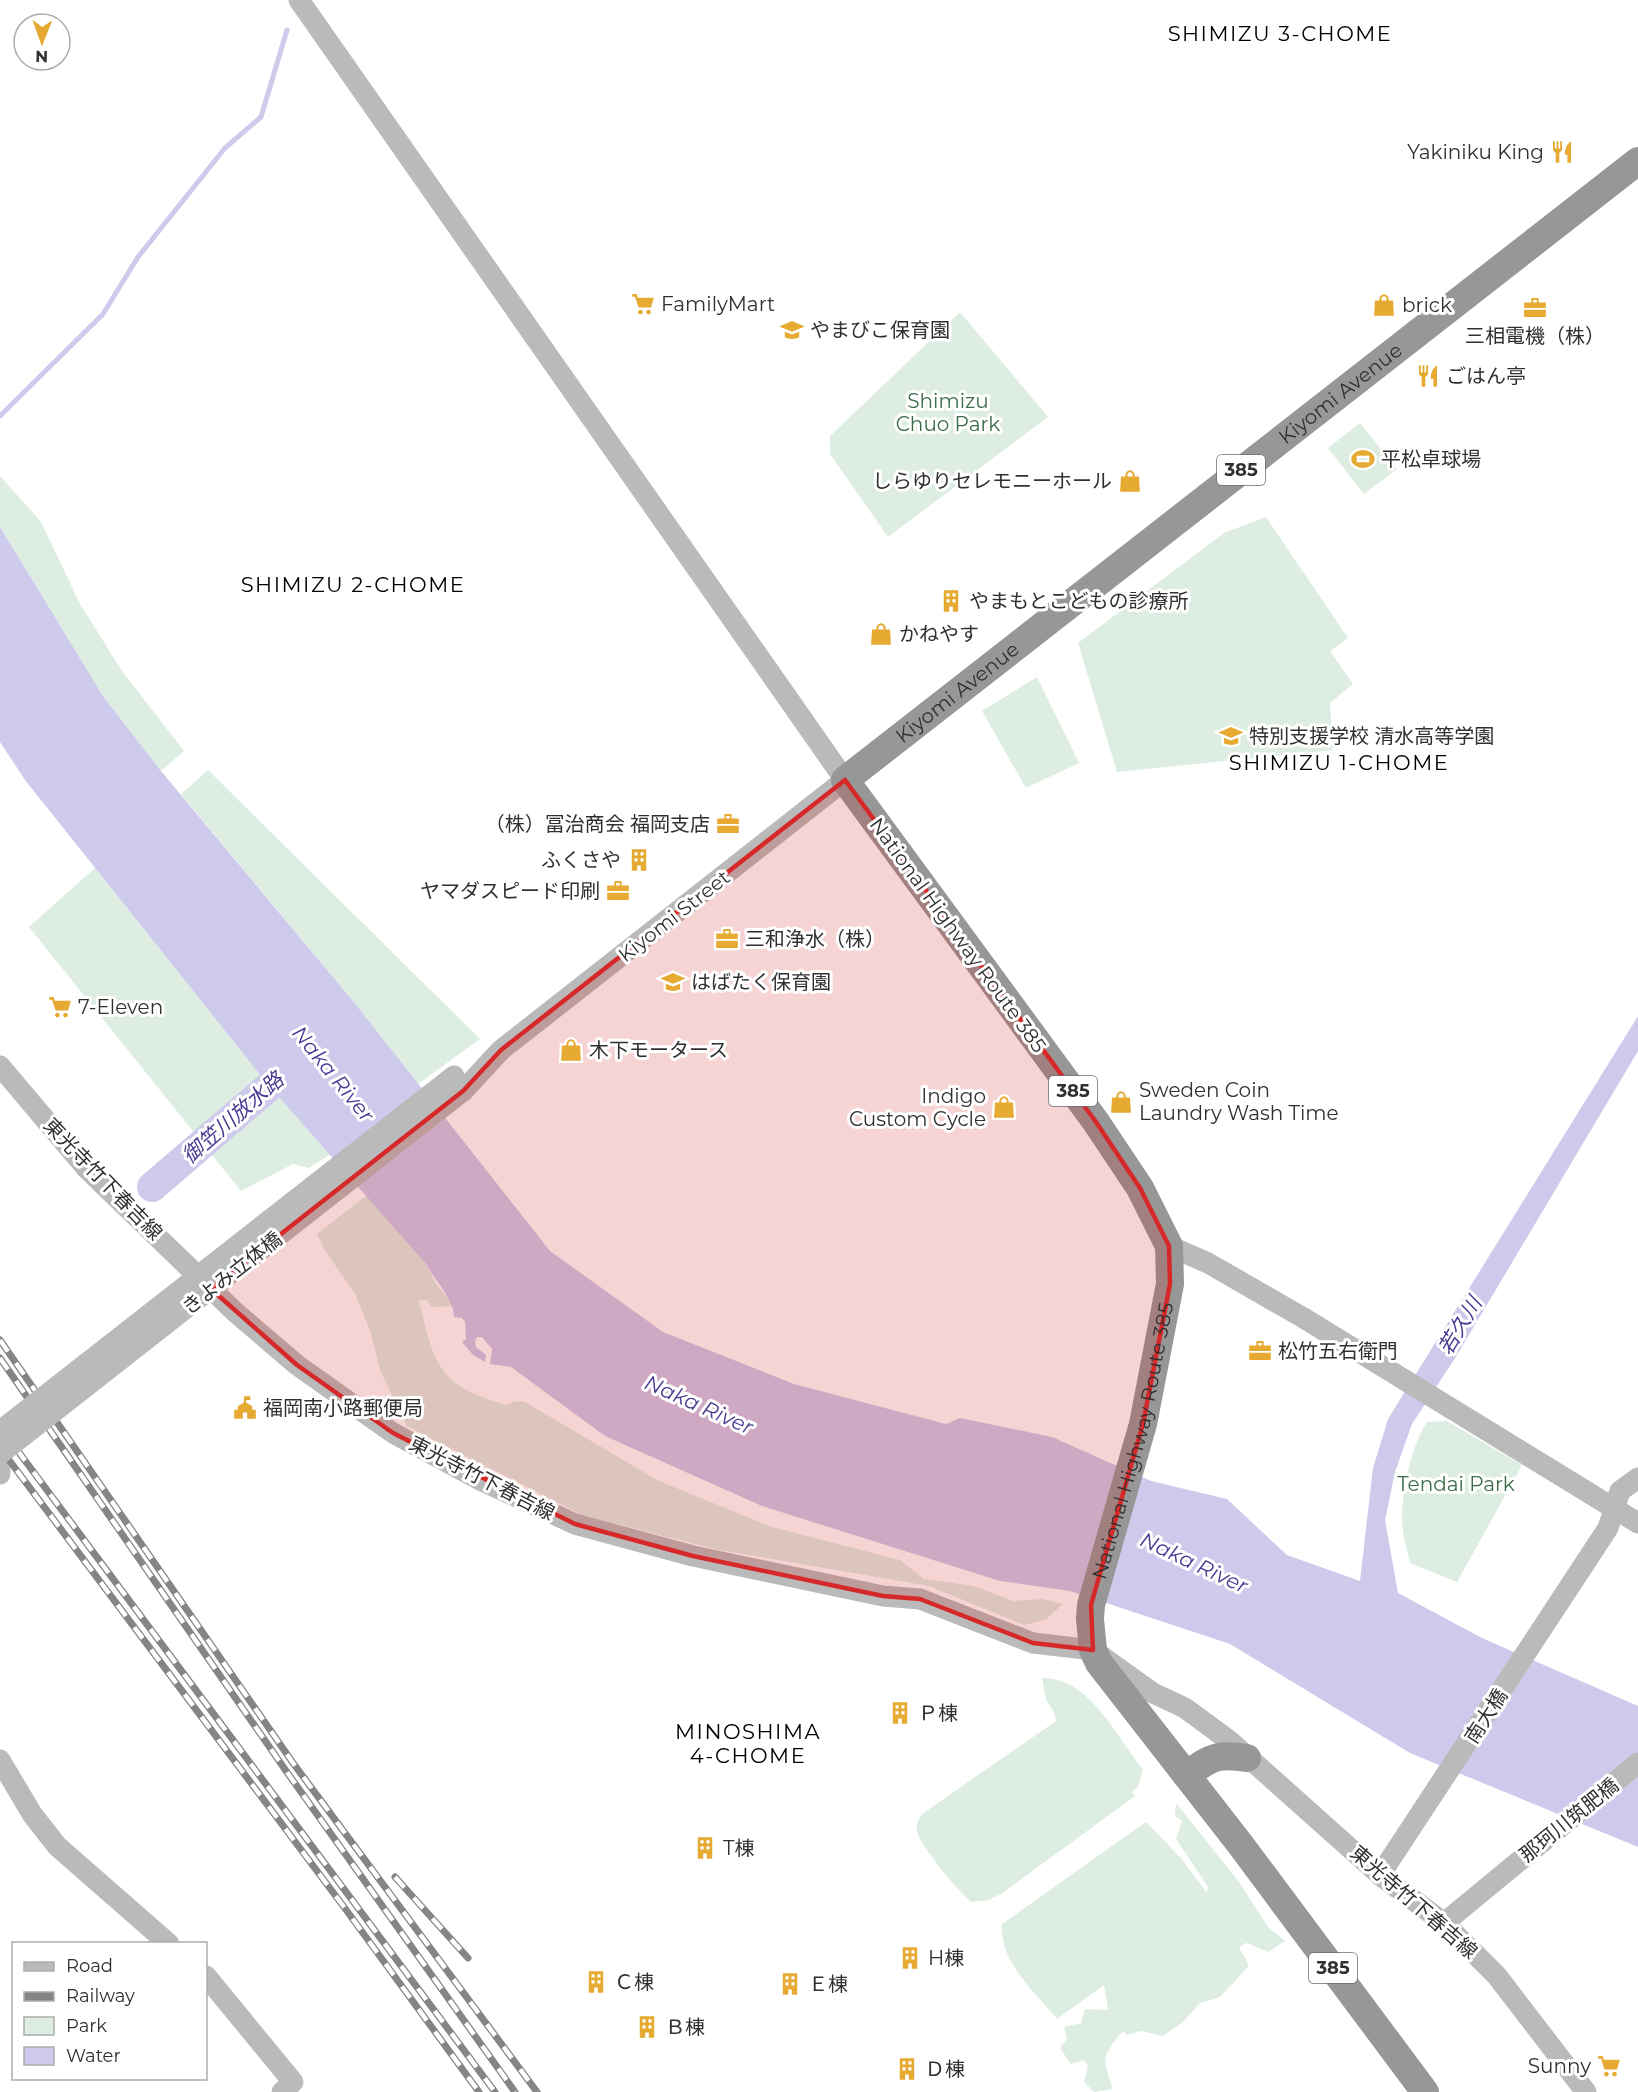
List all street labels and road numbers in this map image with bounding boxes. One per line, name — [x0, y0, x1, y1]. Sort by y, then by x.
street label: Kiyomi Avenue — [1274, 338, 1407, 449]
road number: 385 — [1217, 455, 1265, 485]
street label: Kiyomi Avenue — [891, 637, 1024, 748]
street label: National Highway Route 385 — [865, 813, 1051, 1057]
street label: Kiyomi Street — [613, 865, 735, 967]
road number: 385 — [1049, 1076, 1097, 1106]
street label: 東光寺竹下春吉線 — [39, 1113, 167, 1245]
street label: きよみ立体橋 — [177, 1227, 287, 1319]
street label: National Highway Route 385 — [1087, 1300, 1178, 1582]
street label: 東光寺竹下春吉線 — [405, 1431, 559, 1525]
street label: 南大橋 — [1460, 1684, 1512, 1748]
street label: 那珂川筑肥橋 — [1515, 1773, 1623, 1867]
street label: 東光寺竹下春吉線 — [1346, 1840, 1482, 1964]
road number: 385 — [1309, 1953, 1357, 1983]

